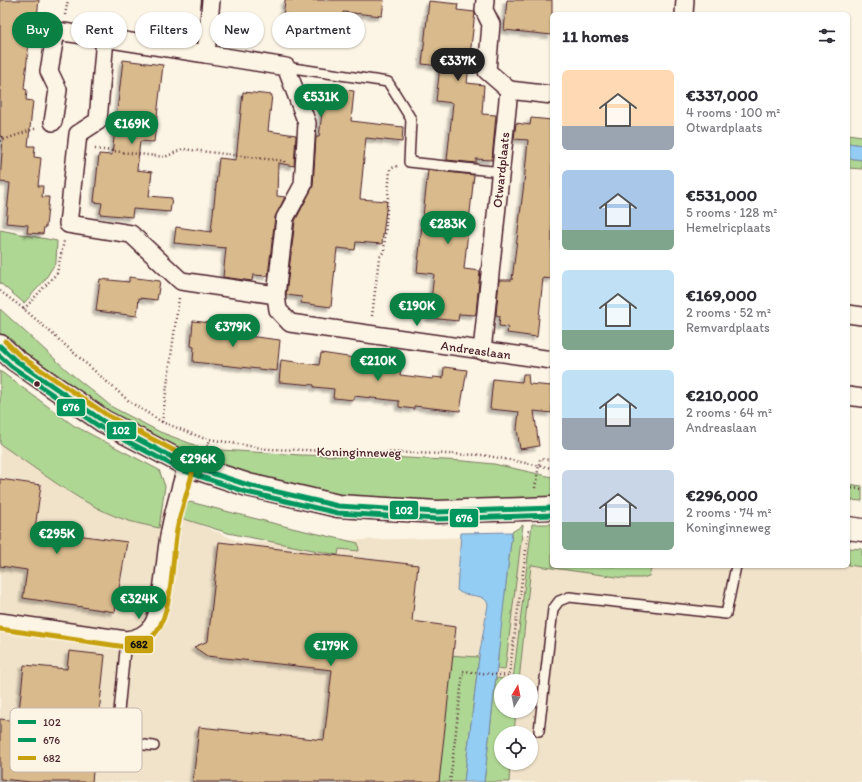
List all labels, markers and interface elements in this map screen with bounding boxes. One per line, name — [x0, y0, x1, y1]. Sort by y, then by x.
chip: Buy — [12, 12, 63, 48]
chip: Rent — [71, 12, 127, 48]
chip: Filters — [135, 12, 202, 48]
chip: New — [210, 12, 264, 48]
chip: Apartment — [272, 12, 365, 48]
icon: filters — [816, 25, 838, 47]
text: 11 homes — [562, 26, 629, 46]
pin: €337K — [430, 48, 486, 82]
text: €337K — [440, 53, 476, 68]
pin: €531K — [293, 84, 349, 118]
text: €337,000 — [686, 85, 758, 105]
icon: home — [594, 86, 642, 134]
text: €531K — [303, 89, 339, 104]
text: 4 rooms · 100 m² — [686, 105, 780, 120]
pin: €169K — [104, 111, 160, 145]
text: €169K — [114, 116, 150, 131]
text: Otwardplaats — [686, 120, 762, 135]
street label: Otwardplaats — [490, 131, 512, 209]
text: €531,000 — [686, 185, 757, 205]
icon: home — [594, 186, 642, 234]
text: 5 rooms · 128 m² — [686, 205, 777, 220]
pin: €283K — [420, 211, 476, 245]
text: €283K — [430, 216, 466, 231]
text: Hemelricplaats — [686, 220, 770, 235]
text: €169,000 — [686, 285, 757, 305]
icon: home — [594, 286, 642, 334]
pin: €190K — [389, 293, 445, 327]
text: €190K — [399, 298, 435, 313]
text: 2 rooms · 52 m² — [686, 305, 771, 320]
pin: €379K — [205, 314, 261, 348]
text: €379K — [215, 319, 251, 334]
text: Remvardplaats — [686, 320, 770, 335]
street label: Andreaslaan — [440, 338, 513, 362]
pin: €210K — [350, 348, 406, 382]
text: €210K — [360, 353, 396, 368]
unlabelled marker — [32, 379, 42, 389]
text: €210,000 — [686, 385, 758, 405]
icon: home — [594, 386, 642, 434]
line badge: 676 — [56, 398, 86, 417]
text: 676 — [62, 401, 80, 414]
text: 2 rooms · 64 m² — [686, 405, 772, 420]
text: Andreaslaan — [686, 420, 757, 435]
line badge: 102 — [106, 421, 137, 440]
text: 102 — [112, 424, 130, 437]
street label: Koninginneweg — [317, 444, 402, 460]
pin: €296K — [170, 446, 226, 480]
text: €296K — [180, 451, 216, 466]
text: €296,000 — [686, 485, 758, 505]
icon: home — [594, 486, 642, 534]
line badge: 102 — [389, 500, 419, 520]
text: 102 — [395, 504, 413, 517]
text: 2 rooms · 74 m² — [686, 505, 772, 520]
line badge: 676 — [449, 508, 479, 528]
text: 676 — [455, 512, 473, 525]
text: Koninginneweg — [686, 520, 771, 535]
pin: €295K — [29, 521, 85, 555]
text: €295K — [39, 526, 75, 541]
pin: €324K — [111, 586, 167, 620]
text: €324K — [120, 591, 158, 606]
pin: €179K — [303, 633, 359, 667]
line badge: 682 — [124, 635, 154, 654]
text: 682 — [130, 638, 148, 651]
text: €179K — [313, 638, 349, 653]
north arrow — [494, 674, 538, 718]
map controls — [494, 674, 538, 770]
legend — [10, 708, 142, 772]
text: 102 — [43, 716, 61, 729]
button: locate — [494, 726, 538, 770]
text: 676 — [43, 734, 60, 747]
text: 682 — [43, 752, 61, 765]

